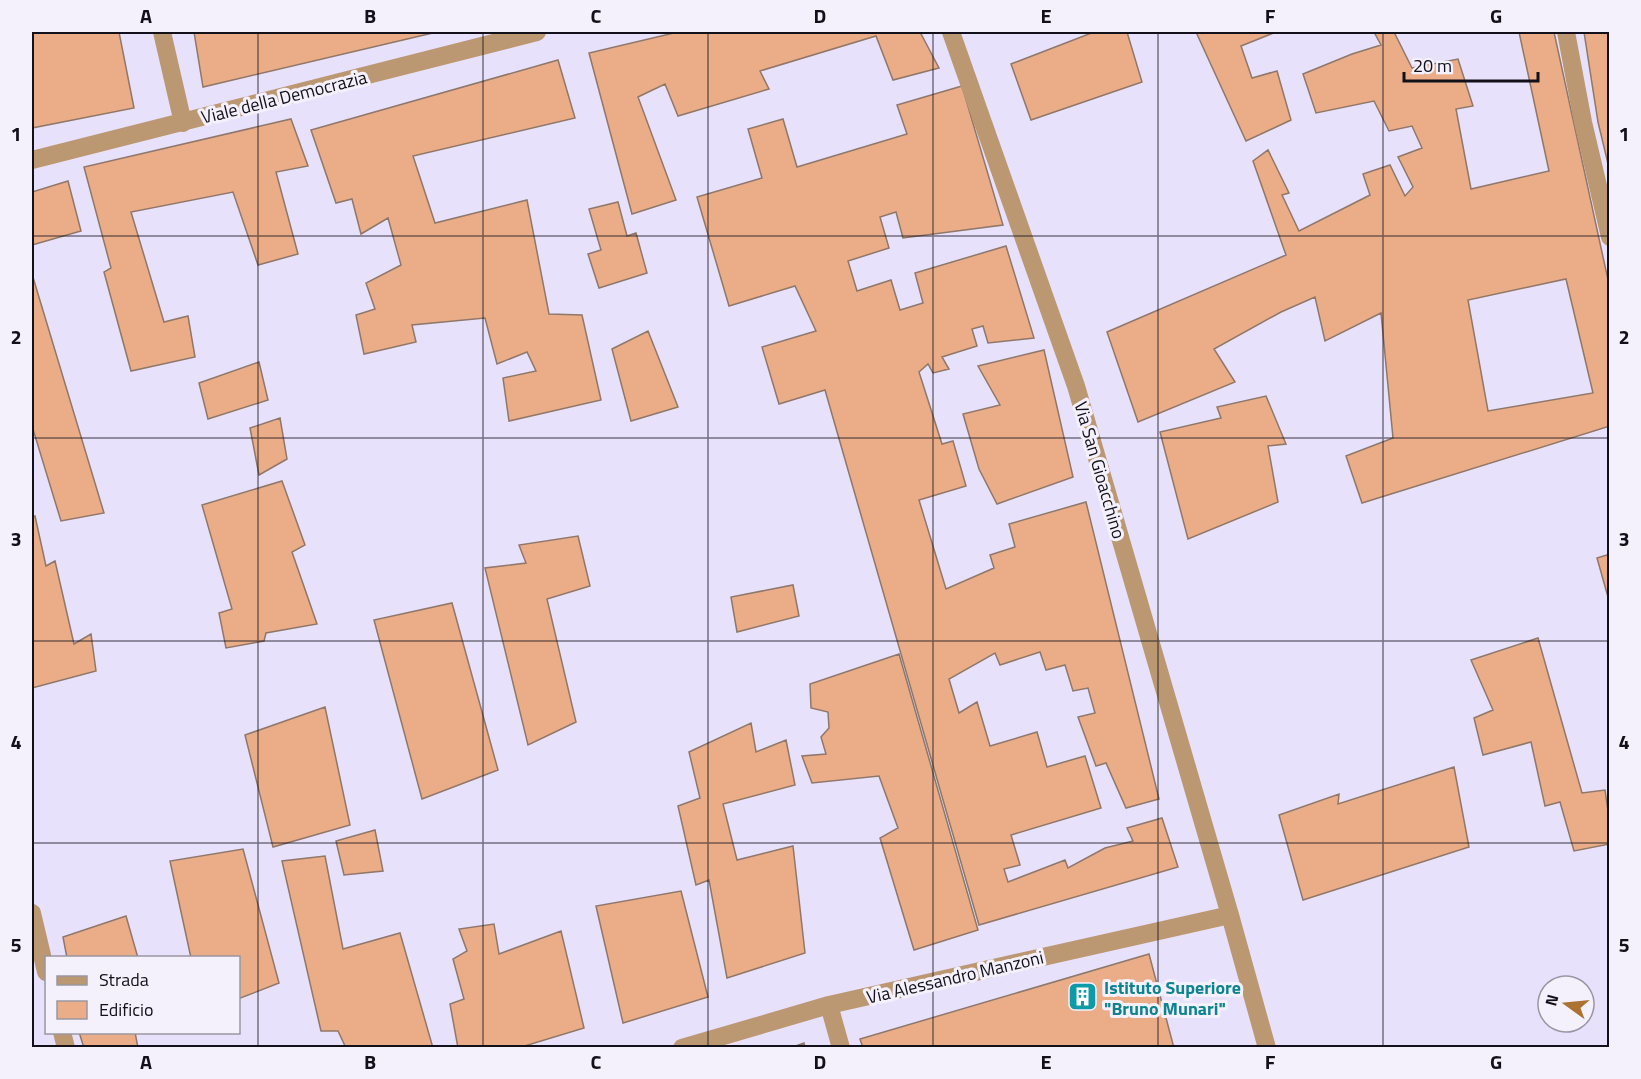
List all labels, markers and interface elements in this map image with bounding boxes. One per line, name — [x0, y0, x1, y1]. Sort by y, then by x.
text: A — [140, 0, 152, 31]
text: B — [364, 0, 376, 31]
text: C — [591, 0, 602, 31]
text: D — [814, 0, 826, 31]
text: E — [1040, 0, 1052, 31]
text: F — [1265, 0, 1276, 31]
text: G — [1490, 0, 1502, 31]
scale bar — [1404, 45, 1538, 83]
text: 20 m — [1413, 52, 1452, 79]
street label: Viale della Democrazia — [198, 63, 370, 131]
text: 1 — [10, 118, 22, 149]
text: 1 — [1618, 118, 1630, 149]
text: 2 — [10, 321, 22, 352]
text: 2 — [1618, 321, 1630, 352]
street label: Via San Gioacchino — [1067, 398, 1133, 542]
text: 3 — [10, 523, 22, 554]
text: 3 — [1618, 523, 1630, 554]
text: 4 — [10, 726, 22, 757]
text: 4 — [1618, 726, 1630, 757]
text: 5 — [10, 929, 22, 960]
text: 5 — [1618, 929, 1630, 960]
street label: Via Alessandro Manzoni — [864, 944, 1046, 1010]
legend — [45, 956, 240, 1034]
text: Strada — [99, 966, 149, 993]
place label: Istituto Superiore "Bruno Munari" — [1104, 974, 1241, 1022]
north arrow — [1536, 974, 1596, 1034]
building icon: Istituto Superiore "Bruno Munari" — [1067, 981, 1099, 1013]
text: N — [1538, 992, 1565, 1009]
text: Edificio — [99, 996, 153, 1023]
text: A — [140, 1046, 152, 1077]
text: B — [364, 1046, 376, 1077]
text: C — [591, 1046, 602, 1077]
text: D — [814, 1046, 826, 1077]
text: E — [1040, 1046, 1052, 1077]
text: F — [1265, 1046, 1276, 1077]
text: G — [1490, 1046, 1502, 1077]

